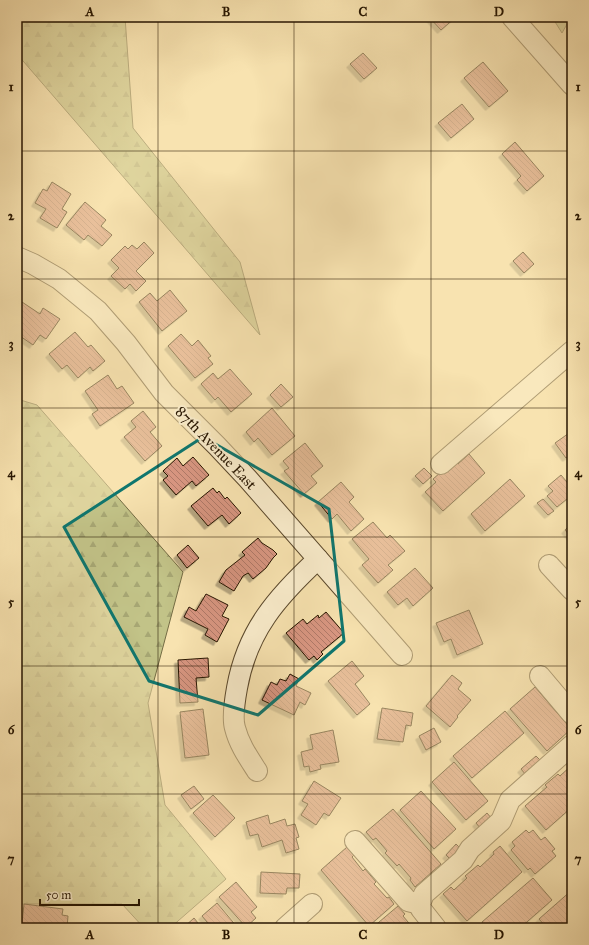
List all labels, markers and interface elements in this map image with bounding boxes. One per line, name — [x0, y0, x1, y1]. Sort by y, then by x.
text: A — [85, 4, 95, 20]
text: B — [222, 4, 231, 20]
text: C — [359, 4, 368, 20]
text: D — [494, 4, 504, 20]
text: 1 — [8, 79, 14, 95]
text: 1 — [575, 79, 581, 95]
text: 2 — [8, 208, 15, 224]
text: 2 — [575, 208, 582, 224]
text: 3 — [8, 336, 14, 352]
text: 3 — [575, 336, 581, 352]
street label: 87th Avenue East — [172, 403, 261, 494]
text: 4 — [7, 465, 15, 481]
text: 4 — [574, 465, 582, 481]
text: 5 — [8, 594, 15, 610]
text: 5 — [575, 594, 582, 610]
text: 6 — [8, 722, 16, 738]
text: 6 — [575, 722, 583, 738]
text: 7 — [8, 851, 15, 867]
text: 7 — [575, 851, 582, 867]
scale bar — [40, 881, 139, 907]
text: 50 m — [46, 888, 71, 902]
text: A — [85, 927, 95, 943]
text: B — [222, 927, 231, 943]
text: C — [359, 927, 368, 943]
text: D — [494, 927, 504, 943]

